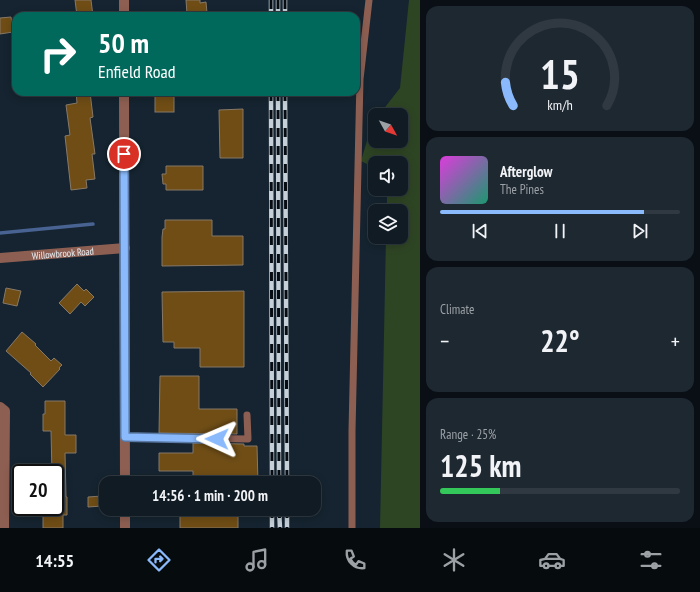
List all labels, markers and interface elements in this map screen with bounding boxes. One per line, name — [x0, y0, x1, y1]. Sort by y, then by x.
text: 50 m — [98, 24, 149, 61]
icon: right — [32, 28, 84, 80]
text: 15 — [540, 47, 580, 100]
text: Enfield Road — [98, 60, 175, 83]
text: km/h — [547, 95, 573, 114]
north arrow — [368, 108, 408, 148]
map controls — [368, 108, 408, 244]
pin — [107, 137, 141, 171]
icon: arrive — [113, 143, 135, 165]
button: sound — [368, 156, 408, 196]
text: Afterglow — [500, 162, 552, 181]
text: The Pines — [500, 181, 544, 198]
button: layers — [368, 204, 408, 244]
icon: previous — [469, 220, 491, 242]
icon: pause — [549, 220, 571, 242]
icon: next — [629, 220, 651, 242]
street label: Willowbrook Road — [31, 244, 94, 262]
text: Climate — [440, 301, 474, 318]
text: 22° — [540, 321, 580, 360]
text: − — [440, 327, 449, 355]
text: + — [671, 327, 680, 355]
position arrow — [196, 418, 238, 460]
text: Range · 25% — [440, 426, 496, 443]
text: 125 km — [440, 446, 521, 485]
speed limit sign: 20 — [12, 464, 64, 516]
text: 14:56 · 1 min · 200 m — [152, 486, 268, 505]
icon: directions — [145, 546, 173, 574]
icon: music — [243, 546, 271, 574]
icon: phone — [341, 546, 369, 574]
icon: climate — [440, 546, 468, 574]
icon: car — [538, 546, 566, 574]
icon: filters — [637, 546, 665, 574]
text: 14:55 — [35, 549, 74, 572]

